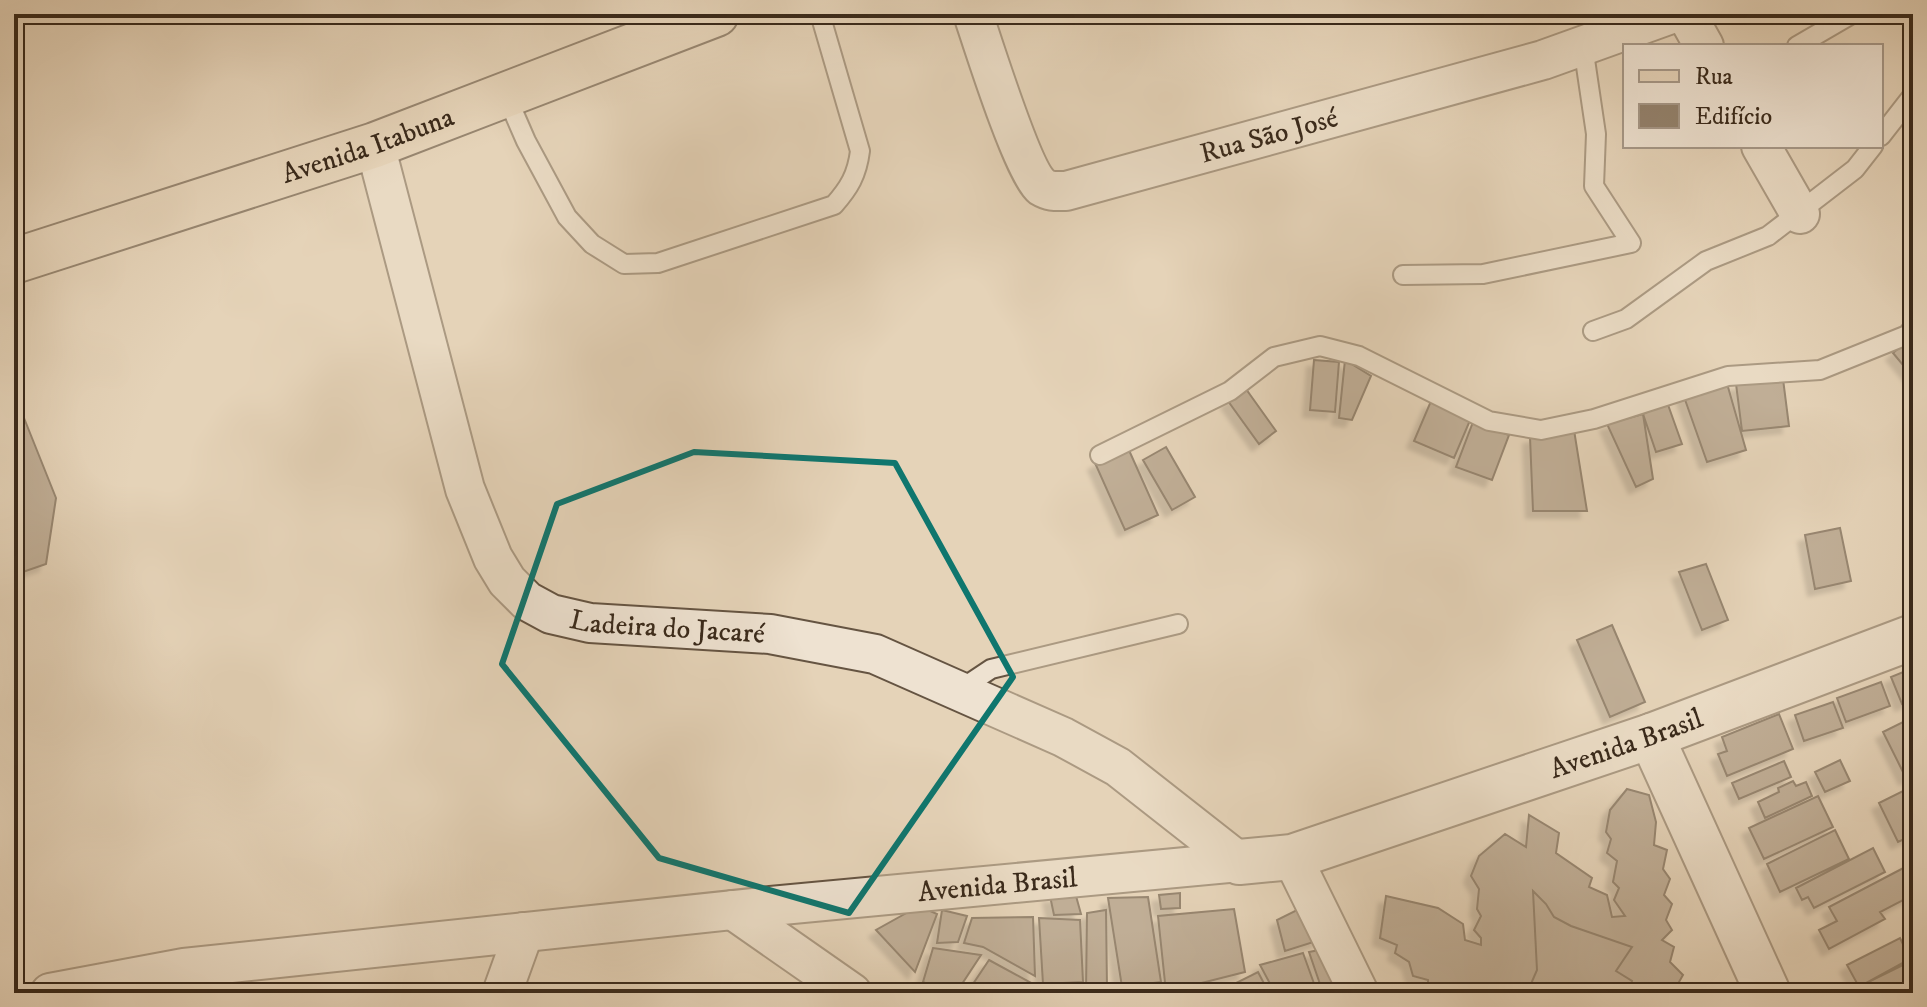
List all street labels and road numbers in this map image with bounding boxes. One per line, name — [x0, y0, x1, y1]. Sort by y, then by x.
street label: Avenida Itabuna — [277, 99, 459, 191]
street label: Rua São José — [1196, 100, 1342, 171]
street label: Ladeira do Jacaré — [566, 601, 766, 651]
street label: Avenida Brasil — [1545, 700, 1708, 786]
street label: Avenida Brasil — [916, 860, 1079, 910]

